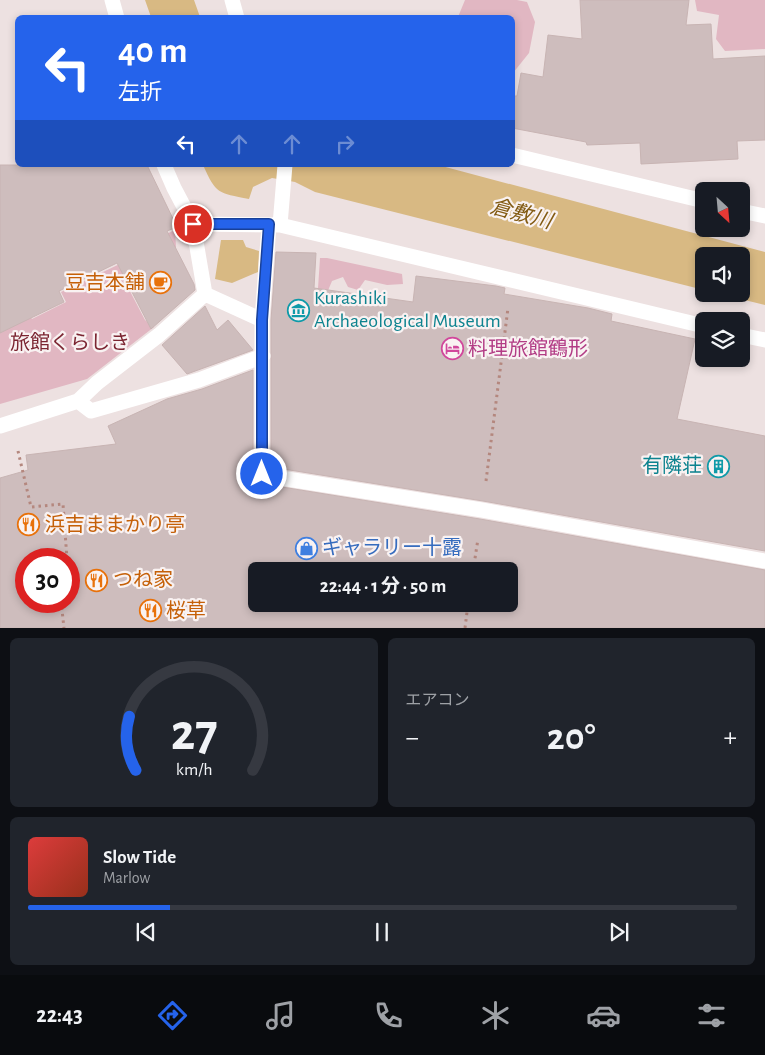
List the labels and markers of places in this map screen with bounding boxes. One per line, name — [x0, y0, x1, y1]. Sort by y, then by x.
pin — [172, 203, 214, 245]
cafe icon: 豆吉本舗 — [149, 271, 173, 295]
place label: 豆吉本舗 — [65, 272, 145, 293]
place label: Kurashiki Archaeological Museum — [314, 288, 501, 331]
museum icon: Kurashiki Archaeological Museum — [286, 298, 310, 322]
hotel icon: 料理旅館鶴形 — [440, 337, 464, 361]
place label: 料理旅館鶴形 — [468, 337, 588, 359]
building icon: 有隣荘 — [706, 454, 730, 478]
place label: 有隣荘 — [642, 455, 702, 476]
restaurant icon: 浜吉ままかり亭 — [17, 513, 41, 537]
place label: 浜吉ままかり亭 — [45, 514, 185, 535]
shop icon: ギャラリー十露 — [294, 536, 318, 560]
place label: ギャラリー十露 — [322, 536, 462, 558]
restaurant icon: つね家 — [85, 568, 109, 592]
place label: つね家 — [113, 569, 173, 590]
restaurant icon: 桜草 — [138, 599, 162, 623]
place label: 桜草 — [166, 600, 206, 621]

